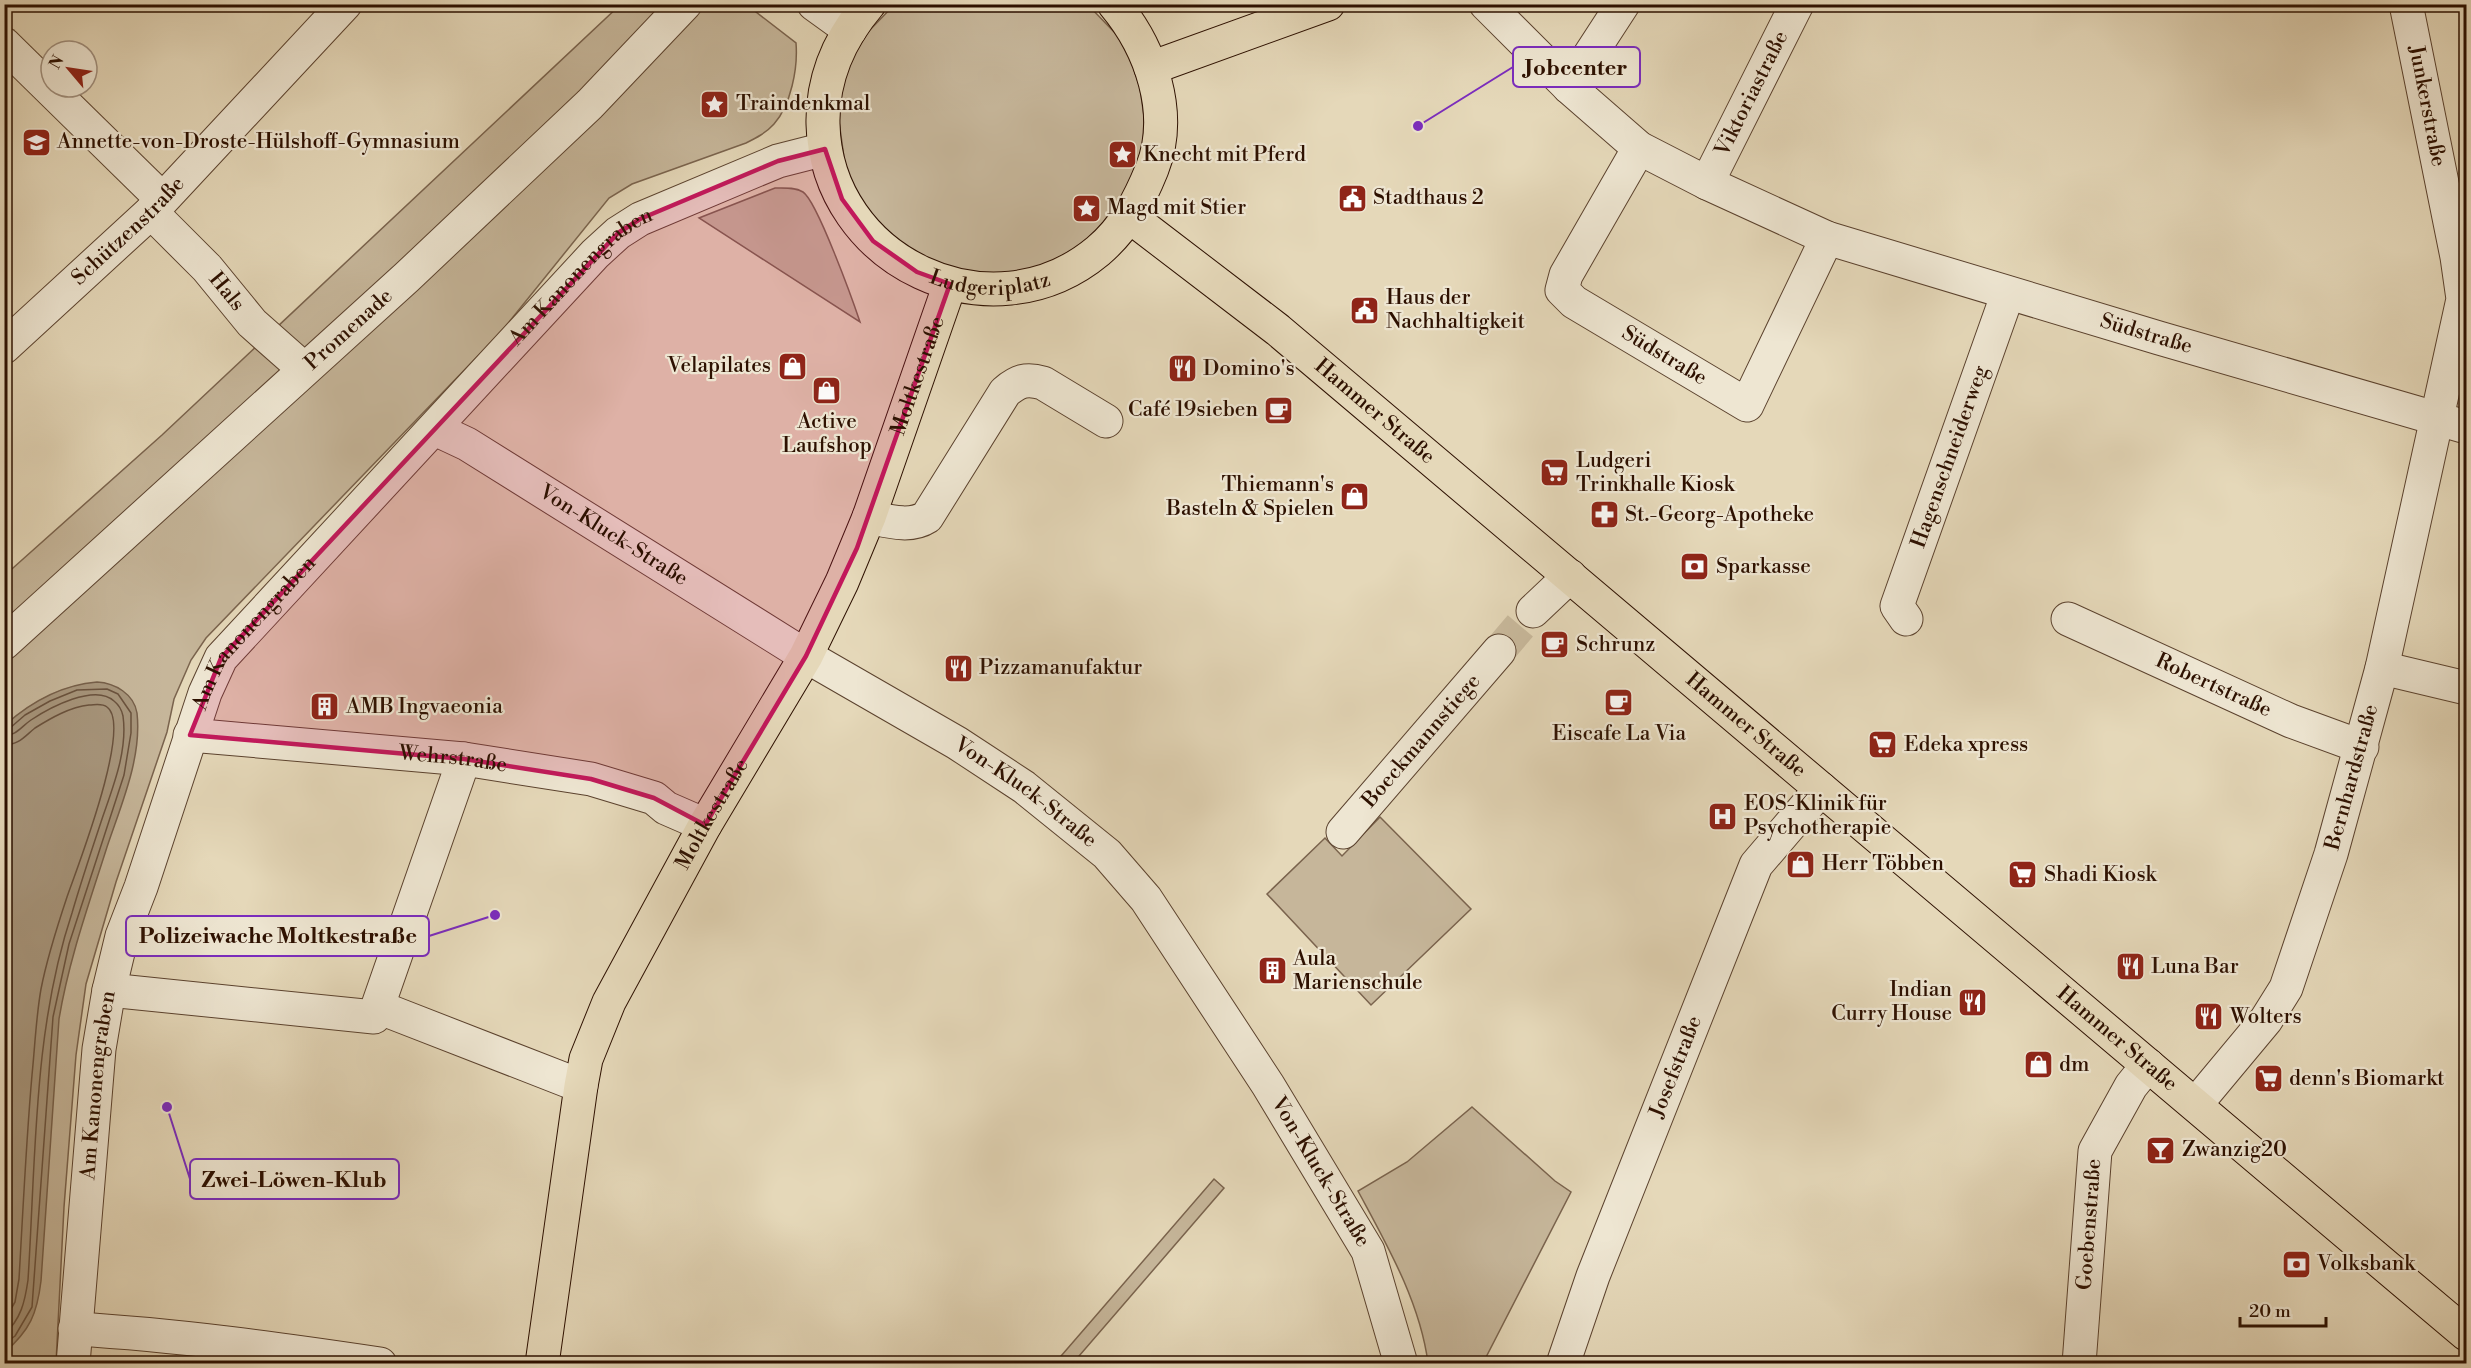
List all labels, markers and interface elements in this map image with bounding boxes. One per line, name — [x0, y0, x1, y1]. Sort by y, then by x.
street label: Viktoriastraße — [1709, 27, 1794, 161]
north arrow — [39, 39, 99, 99]
street label: Junkerstraße — [2402, 42, 2451, 169]
callout: Jobcenter — [1513, 47, 1640, 87]
text: N — [45, 52, 69, 73]
text: Jobcenter — [1522, 55, 1627, 82]
place icon: Traindenkmal — [699, 88, 731, 120]
place label: Traindenkmal — [736, 91, 870, 117]
school or university icon: Annette-von-Droste-Hülshoff-Gymnasium — [20, 126, 52, 158]
place label: Annette-von-Droste-Hülshoff-Gymnasium — [56, 129, 460, 155]
place icon: Knecht mit Pferd — [1106, 139, 1138, 171]
place label: Knecht mit Pferd — [1143, 142, 1306, 168]
street label: Schützenstraße — [66, 171, 190, 291]
public building icon: Stadthaus 2 — [1336, 182, 1368, 214]
place label: Stadthaus 2 — [1373, 185, 1484, 211]
place icon: Magd mit Stier — [1070, 192, 1102, 224]
place label: Magd mit Stier — [1107, 195, 1246, 221]
street label: Am Kanonengraben — [503, 202, 657, 352]
street label: Ludgeriplatz — [926, 264, 1054, 302]
street label: Hals — [203, 267, 250, 317]
street label: Promenade — [300, 283, 398, 376]
place label: Haus der Nachhaltigkeit — [1386, 285, 1526, 335]
public building icon: Haus der Nachhaltigkeit — [1349, 294, 1381, 326]
street label: Südstraße — [2097, 308, 2195, 360]
street label: Moltkestraße — [885, 313, 951, 439]
street label: Südstraße — [1617, 320, 1712, 391]
shop icon: Velapilates — [776, 350, 808, 382]
place label: Velapilates — [666, 353, 771, 379]
restaurant icon: Domino's — [1166, 353, 1198, 385]
street label: Hammer Straße — [1309, 353, 1440, 470]
place label: Domino's — [1203, 356, 1295, 382]
street label: Hagenschneiderweg — [1906, 362, 1994, 552]
shop icon: Active Laufshop — [811, 375, 843, 407]
cafe icon: Café 19sieben — [1263, 394, 1295, 426]
place label: Café 19sieben — [1128, 397, 1258, 423]
place label: Active Laufshop — [782, 409, 872, 459]
place label: Ludgeri Trinkhalle Kiosk — [1576, 448, 1736, 498]
supermarket icon: Ludgeri Trinkhalle Kiosk — [1539, 457, 1571, 489]
place label: Thiemann's Basteln & Spielen — [1165, 472, 1334, 522]
street label: Von-Kluck-Straße — [533, 479, 693, 592]
shop icon: Thiemann's Basteln & Spielen — [1339, 481, 1371, 513]
pharmacy icon: St.-Georg-Apotheke — [1588, 499, 1620, 531]
place label: St.-Georg-Apotheke — [1625, 502, 1814, 528]
street label: Am Kanonengraben — [187, 550, 322, 714]
bank icon: Sparkasse — [1679, 551, 1711, 583]
place label: Sparkasse — [1716, 554, 1811, 580]
cafe icon: Schrunz — [1539, 629, 1571, 661]
place label: Schrunz — [1576, 632, 1655, 658]
street label: Robertstraße — [2151, 648, 2276, 723]
restaurant icon: Pizzamanufaktur — [942, 652, 974, 684]
place label: Pizzamanufaktur — [979, 655, 1142, 681]
street label: Hammer Straße — [1680, 667, 1811, 784]
street label: Boeckmannstiege — [1356, 669, 1486, 814]
cafe icon: Eiscafe La Via — [1603, 687, 1635, 719]
building icon: AMB Ingvaeonia — [309, 691, 341, 723]
place label: AMB Ingvaeonia — [345, 694, 503, 720]
street label: Bernhardstraße — [2319, 701, 2384, 854]
place label: Eiscafe La Via — [1552, 721, 1686, 747]
supermarket icon: Edeka xpress — [1867, 729, 1899, 761]
street label: Von-Kluck-Straße — [948, 731, 1102, 854]
place label: Edeka xpress — [1904, 732, 2028, 758]
street label: Wehrstraße — [397, 740, 509, 779]
street label: Moltkestraße — [670, 754, 755, 874]
place label: EOS-Klinik für Psychotherapie — [1744, 791, 1891, 841]
hospital icon: EOS-Klinik für Psychotherapie — [1707, 800, 1739, 832]
shop icon: Herr Többen — [1785, 848, 1817, 880]
place label: Herr Többen — [1822, 851, 1945, 877]
supermarket icon: Shadi Kiosk — [2007, 859, 2039, 891]
place label: Shadi Kiosk — [2044, 862, 2158, 888]
callout: Polizeiwache Moltkestraße — [126, 916, 429, 956]
text: Polizeiwache Moltkestraße — [139, 923, 417, 950]
place label: Aula Marienschule — [1292, 946, 1423, 996]
restaurant icon: Luna Bar — [2114, 951, 2146, 983]
place label: Luna Bar — [2151, 954, 2239, 980]
building icon: Aula Marienschule — [1256, 955, 1288, 987]
place label: Indian Curry House — [1831, 977, 1952, 1027]
street label: Hammer Straße — [2051, 981, 2183, 1097]
restaurant icon: Indian Curry House — [1957, 986, 1989, 1018]
street label: Am Kanonengraben — [75, 988, 122, 1182]
restaurant icon: Wolters — [2193, 1001, 2225, 1033]
place label: Wolters — [2229, 1004, 2302, 1030]
street label: Josefstraße — [1644, 1012, 1708, 1122]
shop icon: dm — [2022, 1049, 2054, 1081]
place label: dm — [2059, 1052, 2089, 1078]
supermarket icon: denn's Biomarkt — [2252, 1063, 2284, 1095]
place label: denn's Biomarkt — [2289, 1066, 2445, 1092]
street label: Von-Kluck-Straße — [1265, 1091, 1376, 1252]
bar icon: Zwanzig20 — [2145, 1134, 2177, 1166]
place label: Zwanzig20 — [2182, 1137, 2287, 1163]
street label: Goebenstraße — [2072, 1158, 2107, 1291]
callout: Zwei-Löwen-Klub — [190, 1159, 399, 1199]
text: Zwei-Löwen-Klub — [201, 1167, 387, 1194]
bank icon: Volksbank — [2280, 1248, 2312, 1280]
place label: Volksbank — [2316, 1251, 2416, 1277]
scale bar — [2240, 1290, 2326, 1328]
text: 20 m — [2249, 1300, 2291, 1323]

